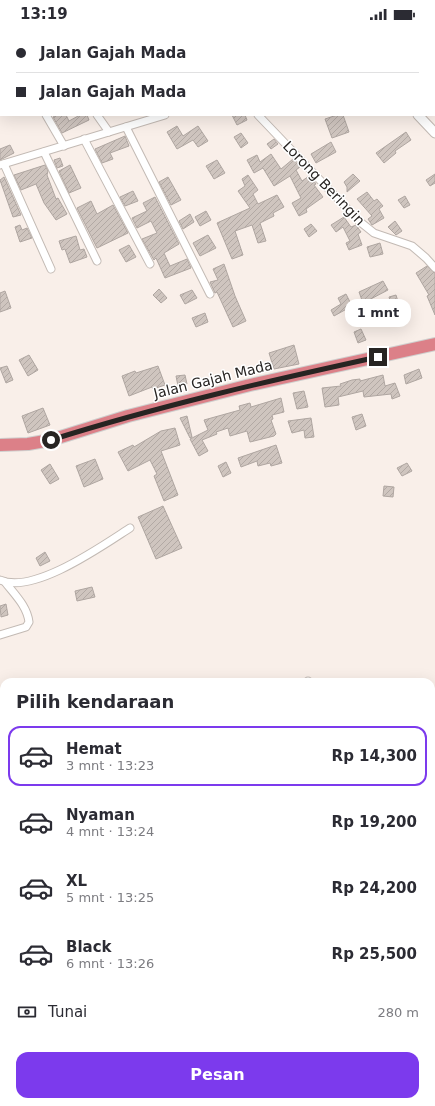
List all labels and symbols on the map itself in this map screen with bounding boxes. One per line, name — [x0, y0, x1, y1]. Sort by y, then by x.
street label: Lorong Beringin — [280, 138, 368, 228]
callout: 1 mnt — [345, 299, 411, 327]
route end — [369, 348, 387, 366]
street label: Jalan Gajah Mada — [151, 356, 274, 402]
route start — [42, 431, 60, 449]

